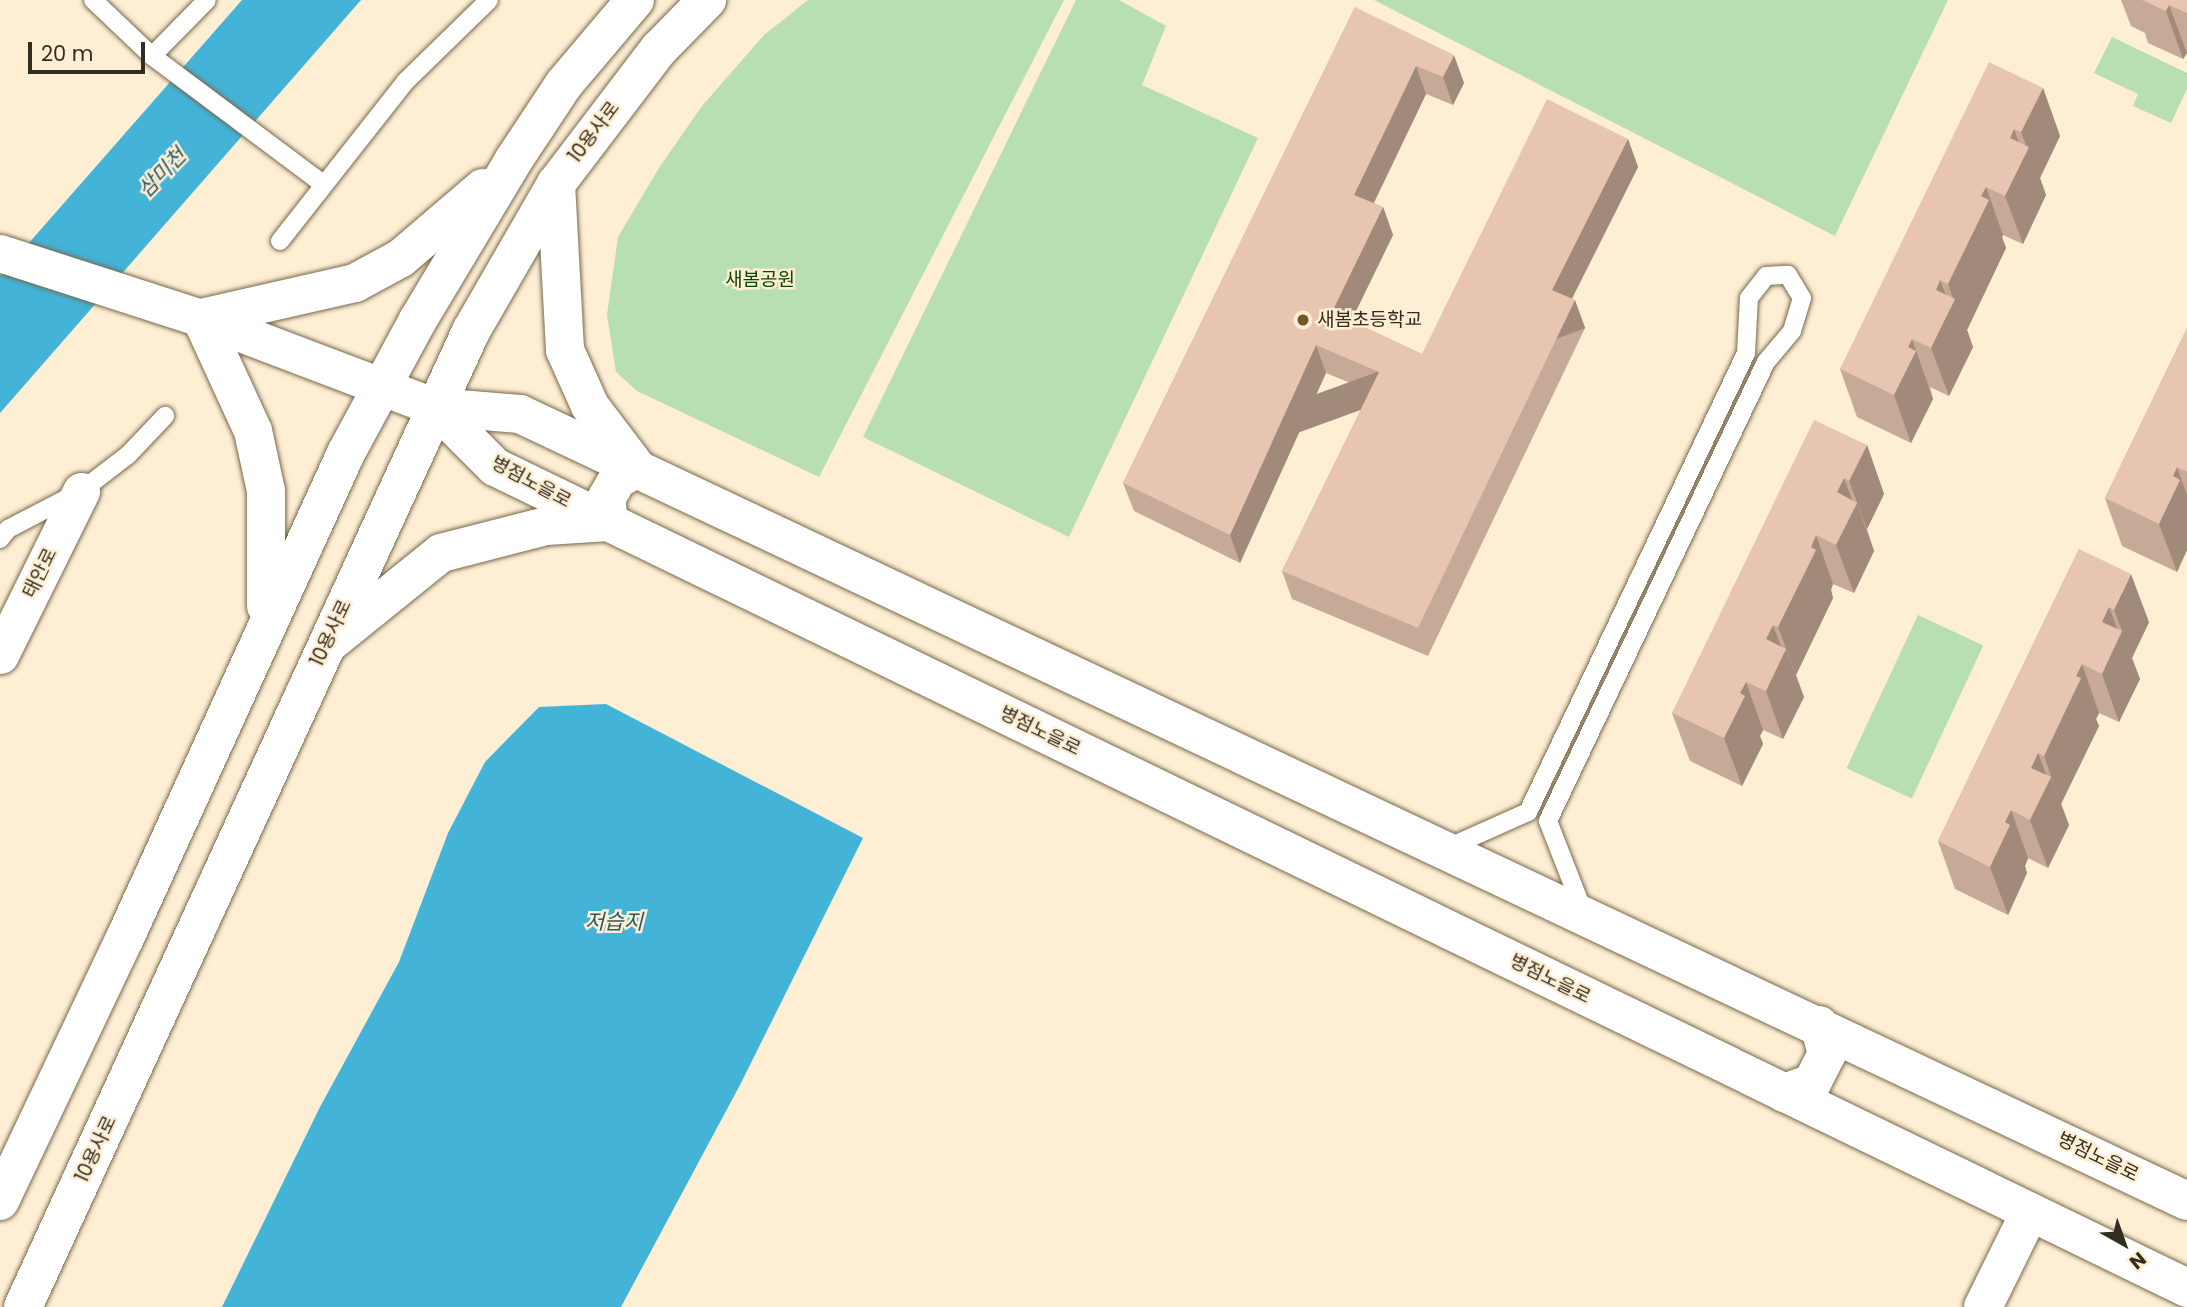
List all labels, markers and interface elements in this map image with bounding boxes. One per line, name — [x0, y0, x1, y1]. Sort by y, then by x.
scale bar — [32, 28, 149, 72]
text: 20 m — [41, 39, 94, 68]
street label: 10용사로 — [564, 97, 624, 167]
water label: 삼미천 — [133, 143, 191, 203]
park label: 새봄공원 — [725, 269, 795, 291]
place label: 새봄초등학교 — [1317, 309, 1422, 331]
marker: 새봄초등학교 — [1295, 312, 1311, 328]
street label: 병점노을로 — [487, 451, 575, 513]
street label: 태안로 — [18, 544, 62, 602]
street label: 10용사로 — [306, 596, 356, 670]
street label: 병점노을로 — [996, 702, 1084, 760]
water label: 저습지 — [585, 909, 643, 935]
street label: 병점노을로 — [1506, 950, 1594, 1008]
street label: 10용사로 — [71, 1112, 121, 1186]
street label: 병점노을로 — [2054, 1128, 2142, 1186]
north arrow — [2089, 1209, 2159, 1279]
text: N — [2124, 1246, 2152, 1275]

